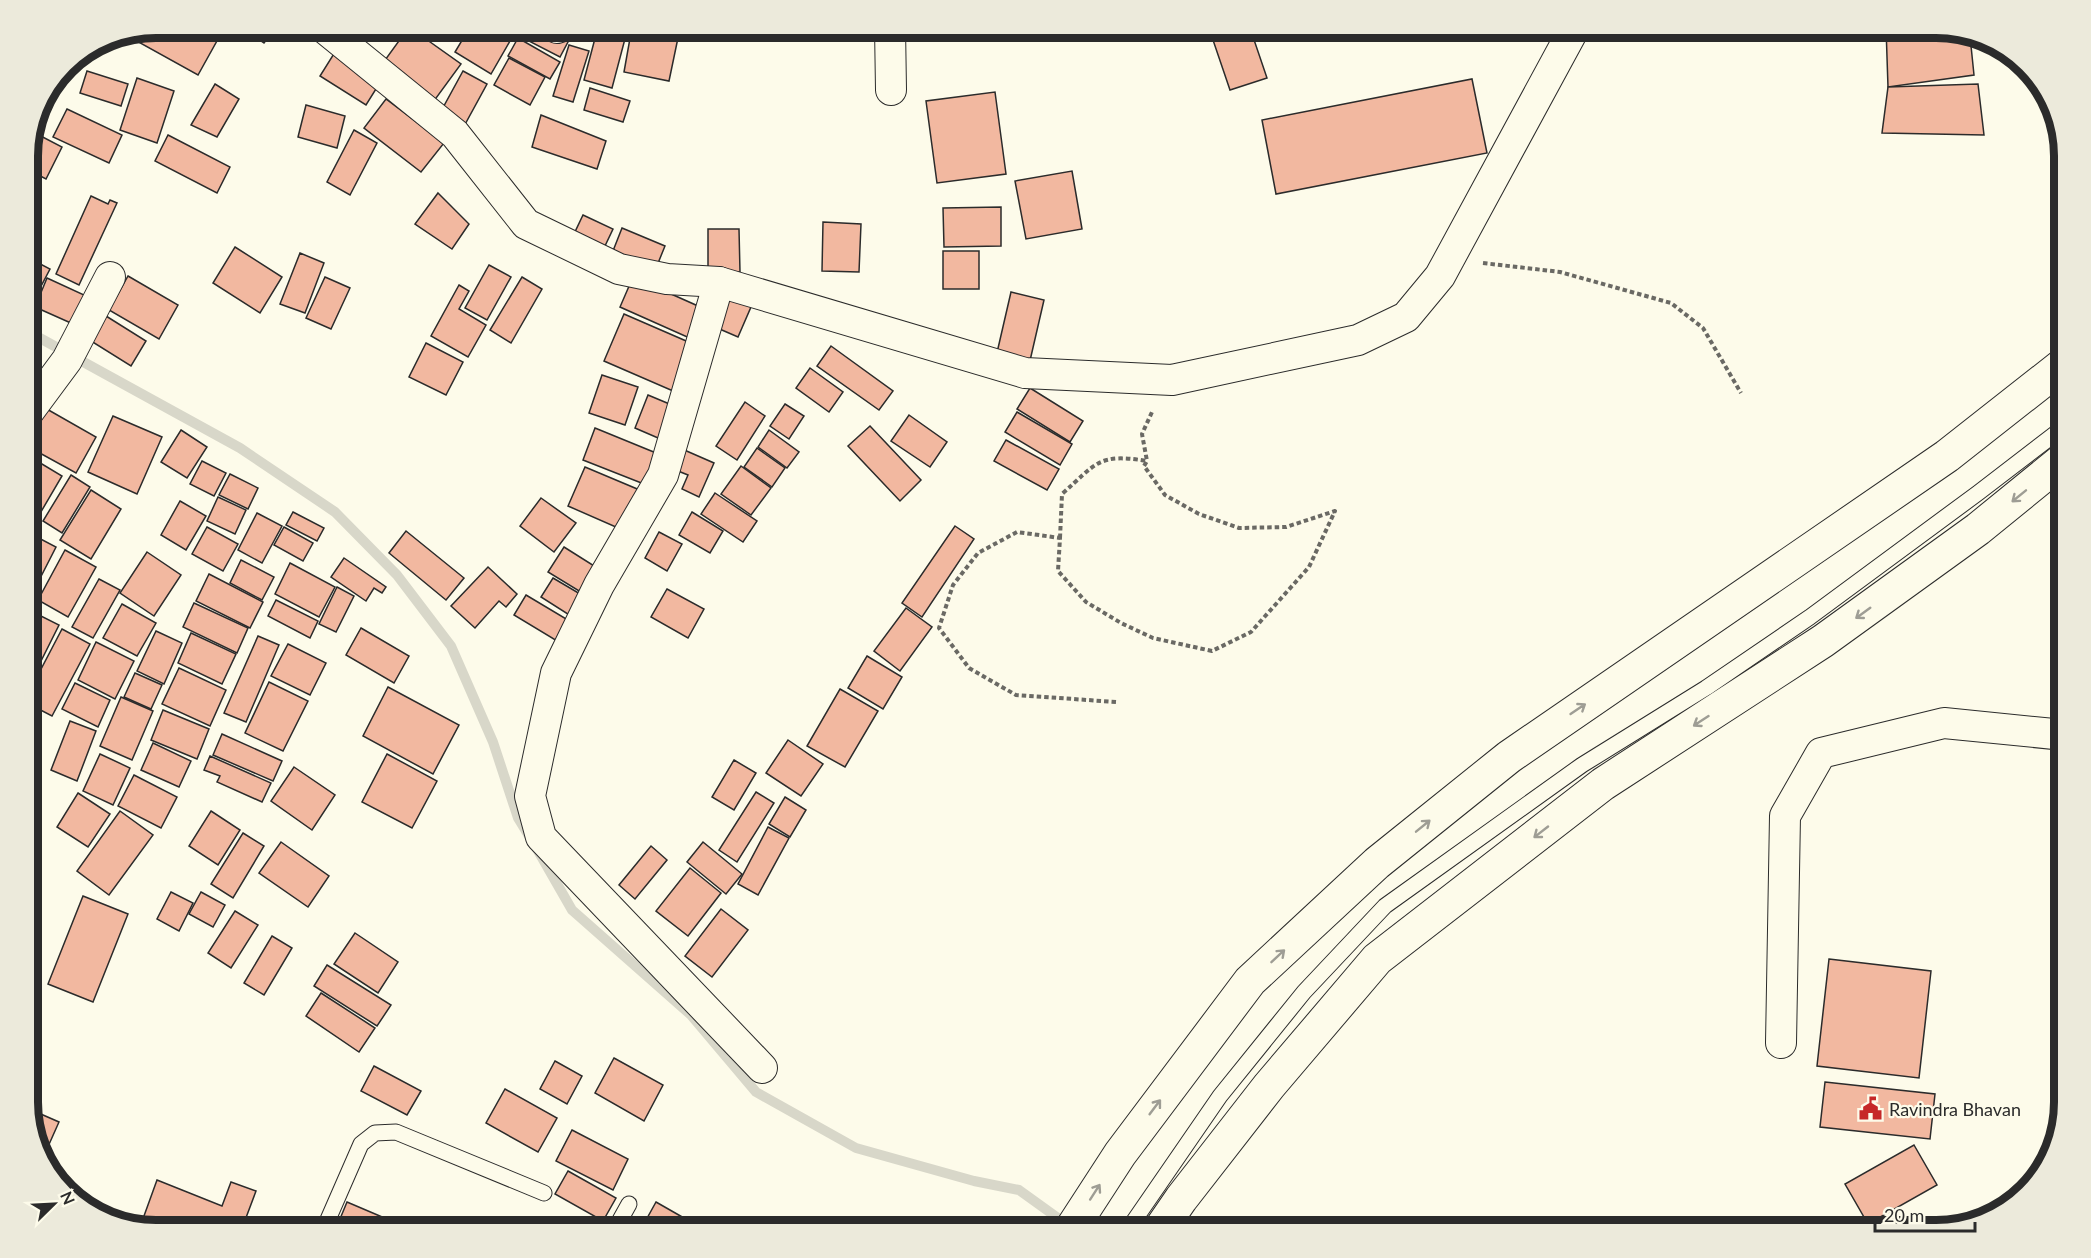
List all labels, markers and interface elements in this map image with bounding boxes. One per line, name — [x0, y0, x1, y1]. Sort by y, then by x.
one-way arrow — [2011, 489, 2027, 502]
one-way arrow — [1855, 607, 1871, 619]
one-way arrow — [1570, 703, 1586, 715]
one-way arrow — [1693, 715, 1709, 727]
one-way arrow — [1415, 819, 1430, 833]
one-way arrow — [1533, 826, 1549, 839]
one-way arrow — [1270, 949, 1285, 963]
public building icon: Ravindra Bhavan — [1858, 1096, 1884, 1122]
place label: Ravindra Bhavan — [1889, 1098, 2021, 1120]
one-way arrow — [1149, 1100, 1162, 1116]
north arrow — [24, 1174, 84, 1234]
one-way arrow — [1089, 1185, 1101, 1201]
text: N — [57, 1188, 79, 1207]
scale bar — [1875, 1195, 1976, 1233]
text: 20 m — [1884, 1204, 1924, 1226]

